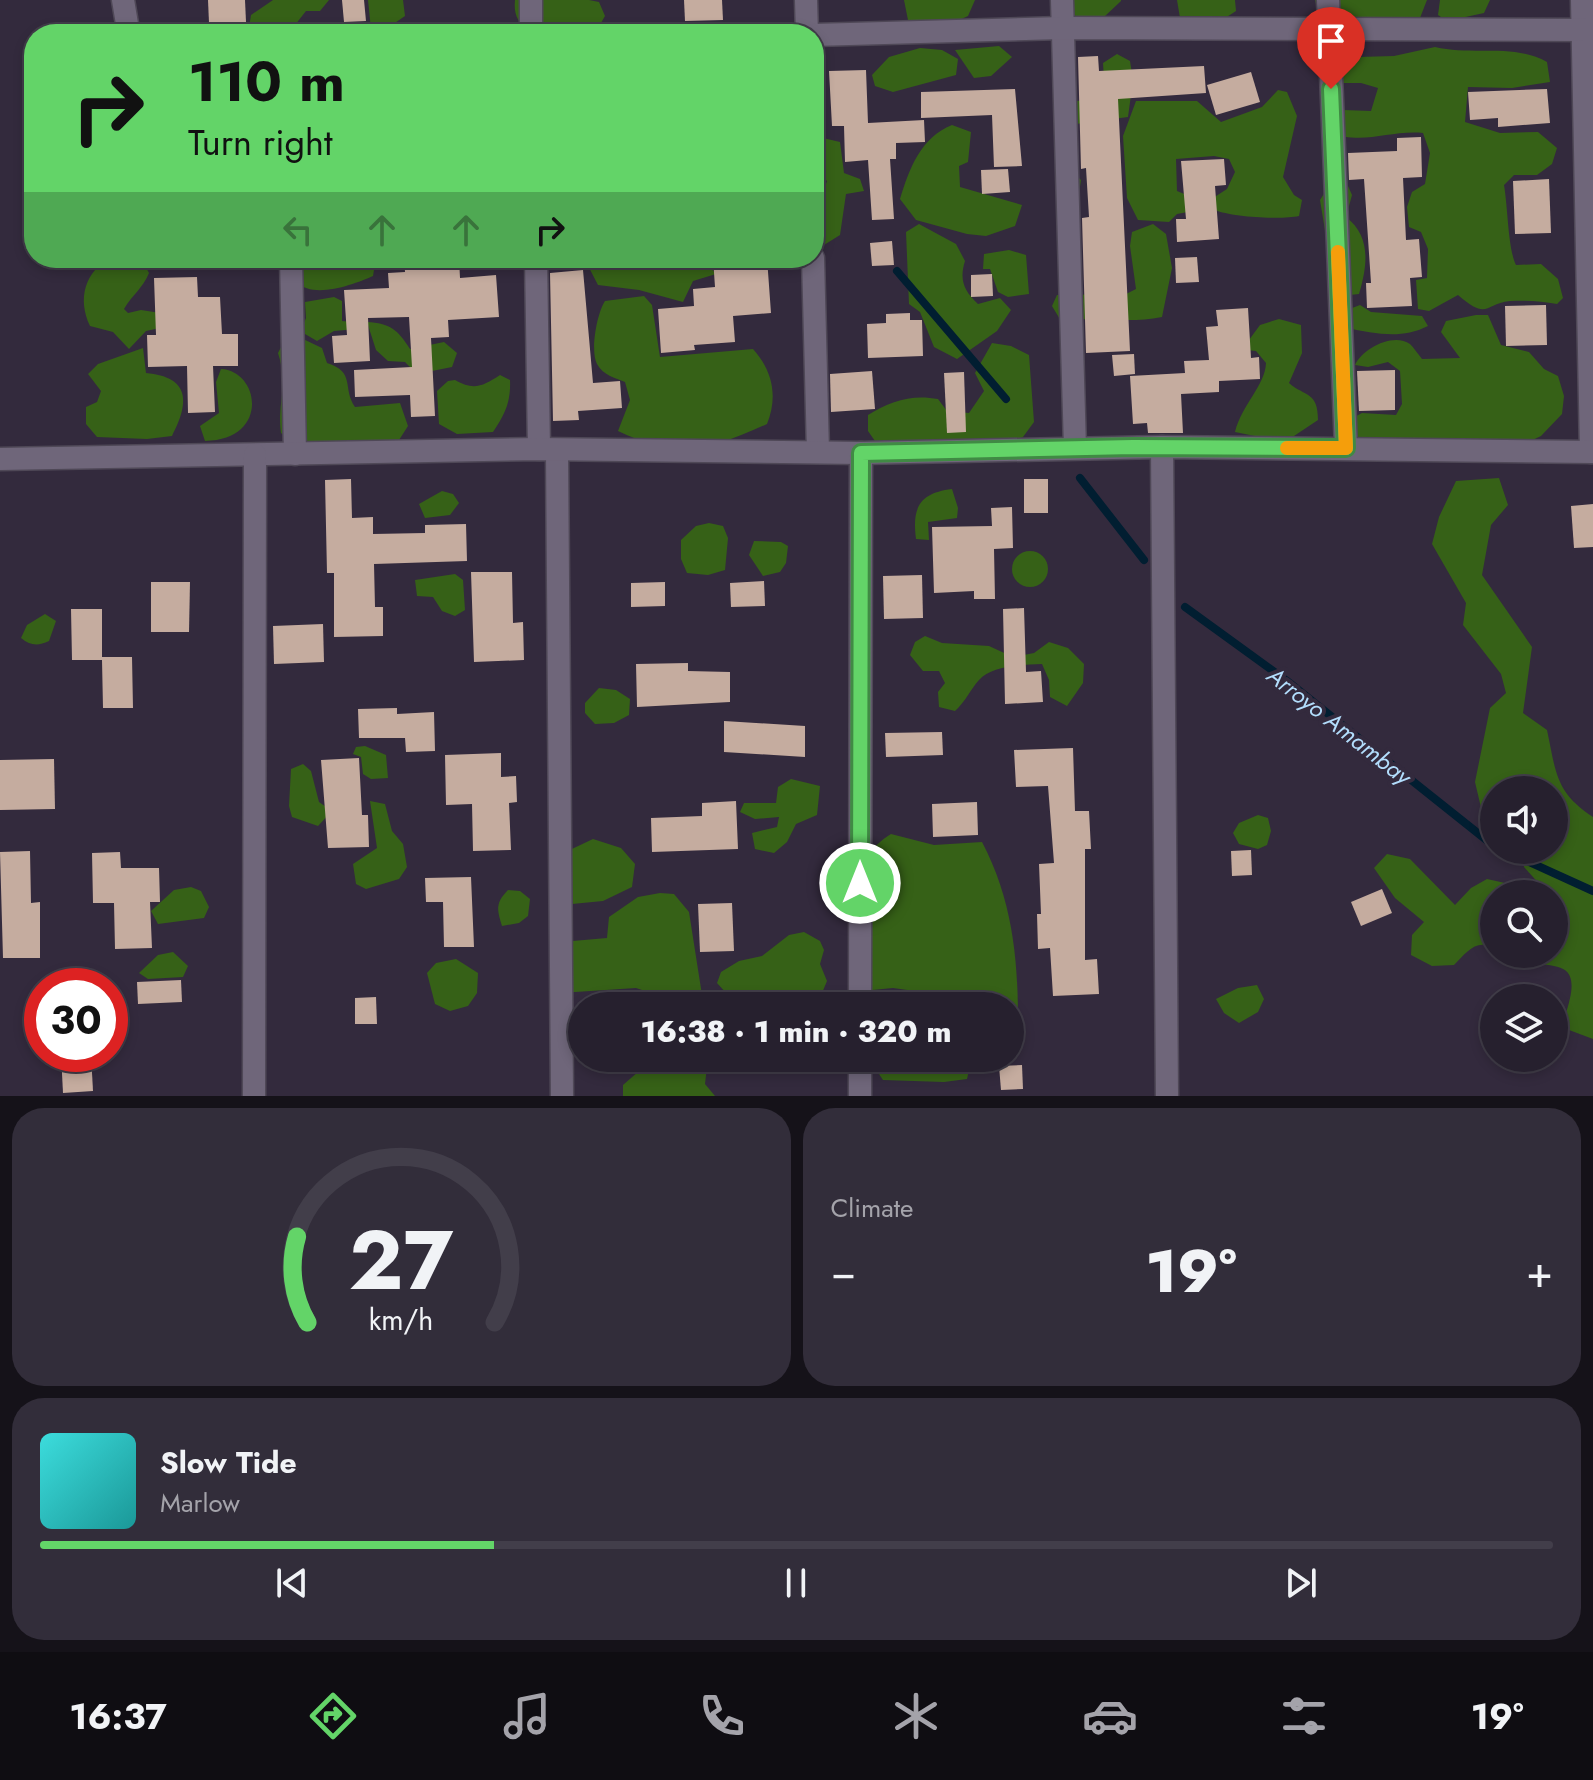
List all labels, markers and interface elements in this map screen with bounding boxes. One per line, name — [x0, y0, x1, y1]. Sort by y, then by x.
pin — [1297, 7, 1365, 89]
icon: arrive — [1309, 19, 1353, 63]
text: 110 m — [188, 41, 345, 122]
icon: right — [56, 56, 160, 160]
text: Turn right — [188, 116, 333, 168]
icon: left — [276, 208, 320, 252]
icon: ahead — [360, 208, 404, 252]
icon: ahead — [444, 208, 488, 252]
icon: right — [528, 208, 572, 252]
water label: Arroyo Amambay — [1259, 657, 1420, 794]
map controls — [1480, 776, 1568, 1072]
button: sound — [1480, 776, 1568, 864]
position arrow — [818, 841, 902, 925]
button: search — [1480, 880, 1568, 968]
speed limit sign: 30 — [24, 968, 128, 1072]
button: layers — [1480, 984, 1568, 1072]
text: 16:38 · 1 min · 320 m — [640, 1010, 952, 1053]
text: Climate — [831, 1189, 913, 1227]
text: 27 — [349, 1200, 454, 1320]
text: 19° — [1145, 1228, 1237, 1315]
text: − — [831, 1240, 856, 1304]
text: + — [1526, 1240, 1553, 1304]
text: km/h — [369, 1299, 434, 1341]
text: Slow Tide — [160, 1441, 297, 1484]
text: Marlow — [160, 1484, 240, 1522]
icon: previous — [270, 1561, 314, 1605]
icon: pause — [774, 1561, 818, 1605]
icon: next — [1279, 1561, 1323, 1605]
icon: directions — [305, 1688, 361, 1744]
icon: music — [499, 1688, 555, 1744]
icon: phone — [694, 1688, 750, 1744]
icon: climate — [888, 1688, 944, 1744]
icon: car — [1082, 1688, 1138, 1744]
icon: filters — [1276, 1688, 1332, 1744]
text: 16:37 — [69, 1690, 167, 1742]
text: 19° — [1471, 1690, 1524, 1742]

